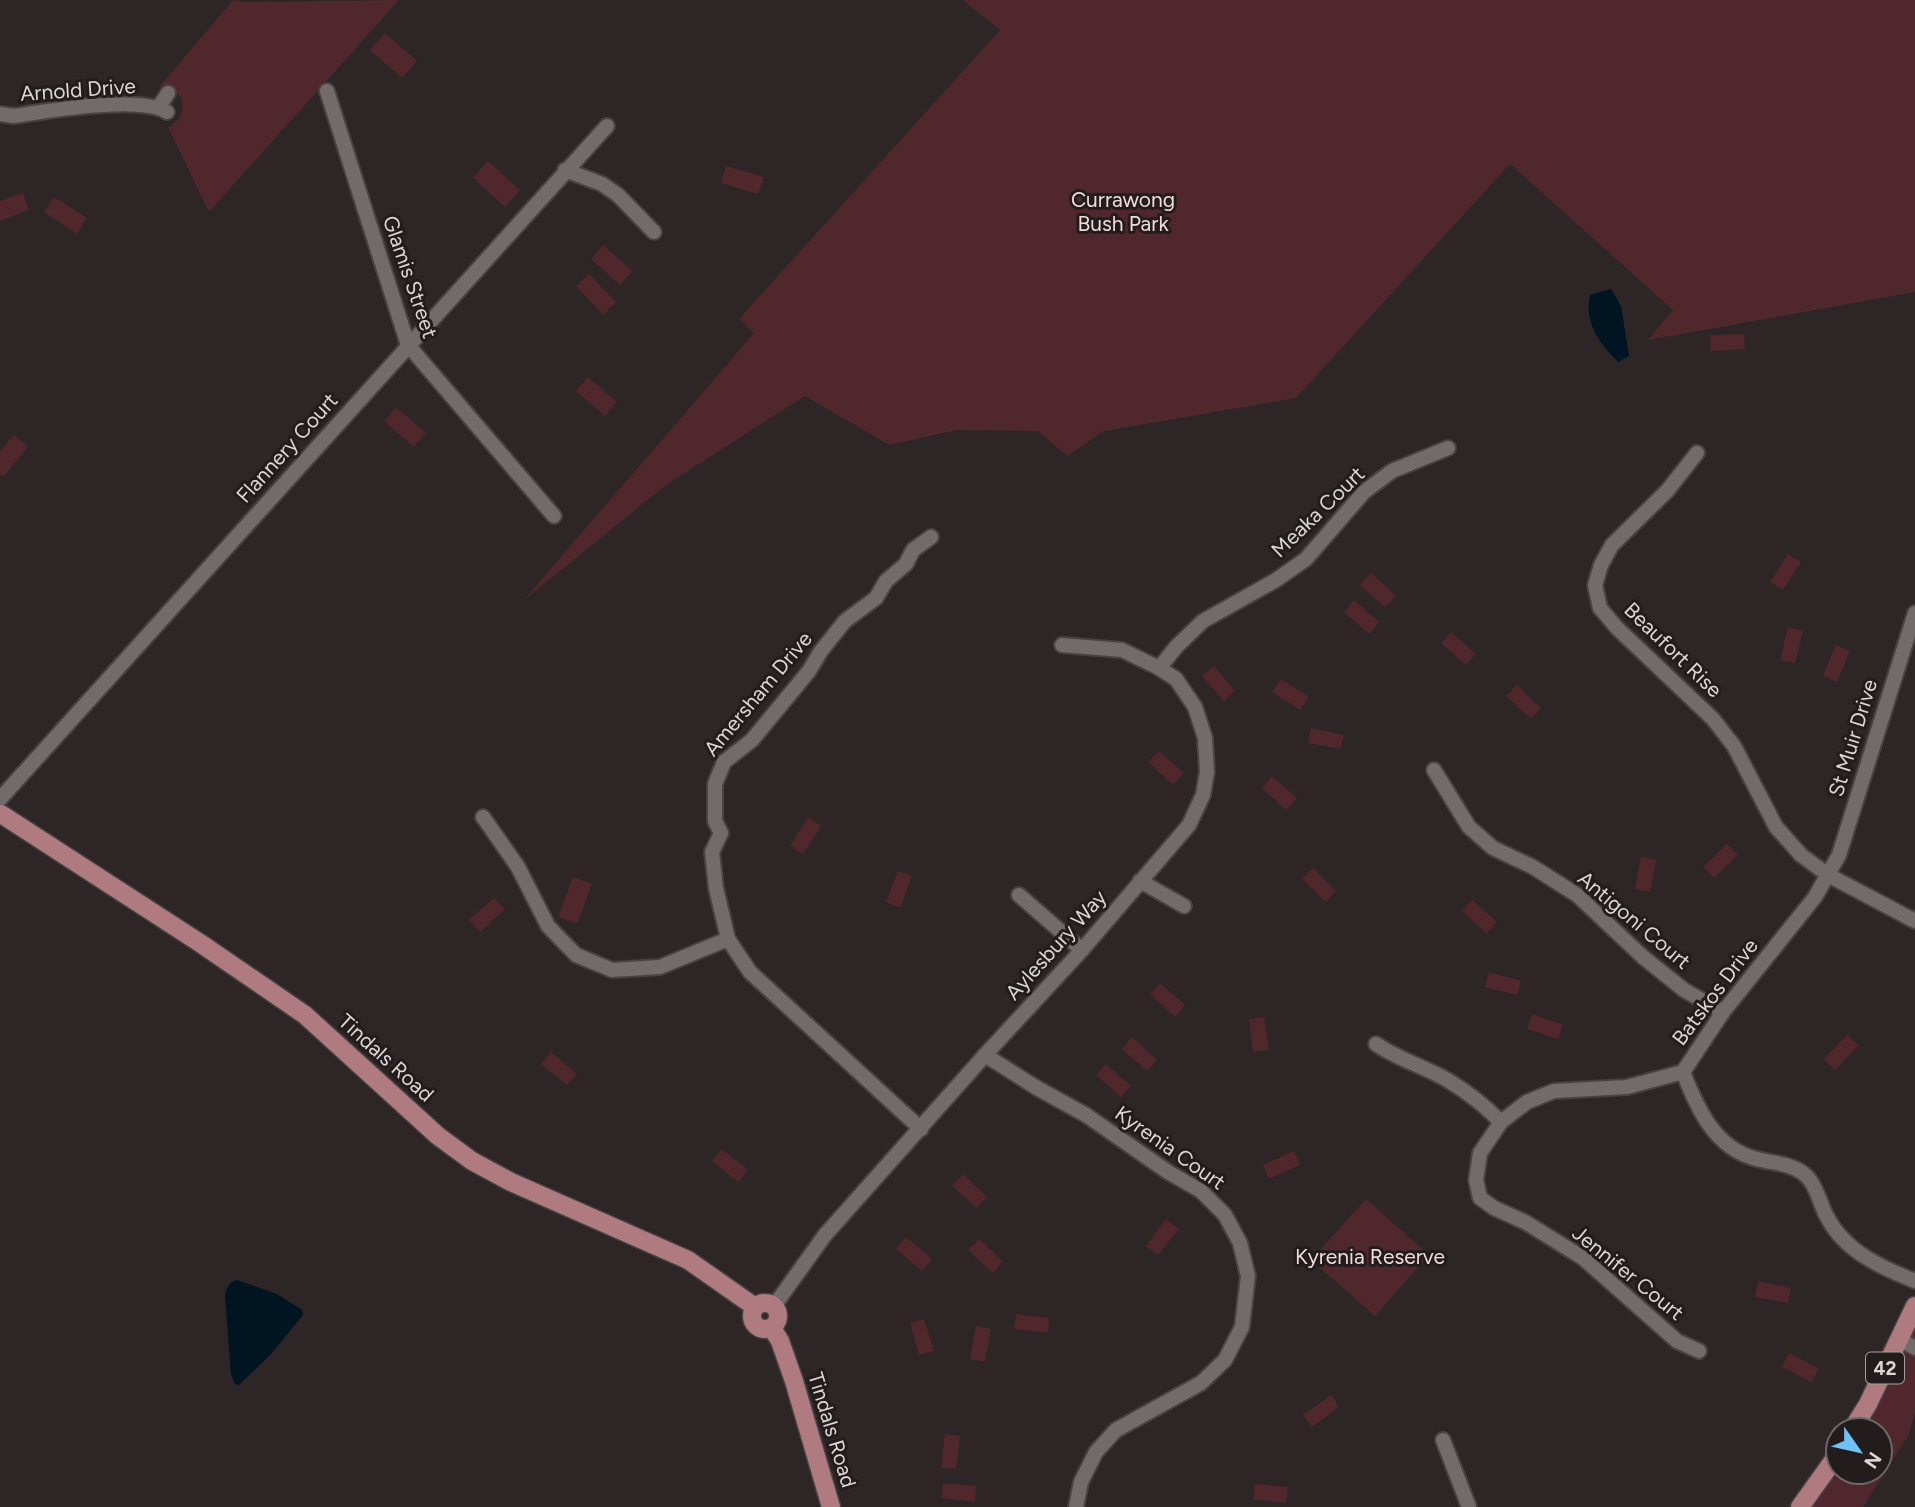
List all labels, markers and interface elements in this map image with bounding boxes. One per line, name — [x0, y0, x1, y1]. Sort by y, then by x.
street label: Arnold Drive — [19, 73, 137, 106]
park label: Currawong Bush Park — [1071, 187, 1175, 236]
street label: Glamis Street — [378, 212, 443, 341]
street label: Flannery Court — [231, 388, 342, 508]
street label: Meaka Court — [1266, 461, 1369, 562]
street label: Beaufort Rise — [1619, 597, 1727, 702]
street label: Amersham Drive — [698, 626, 817, 761]
street label: St Muir Drive — [1823, 676, 1882, 799]
street label: Antigoni Court — [1573, 865, 1696, 974]
street label: Aylesbury Way — [1000, 885, 1111, 1005]
street label: Batskos Drive — [1666, 933, 1763, 1050]
street label: Tindals Road — [334, 1008, 439, 1107]
street label: Kyrenia Court — [1110, 1100, 1230, 1195]
street label: Jennifer Court — [1568, 1220, 1689, 1325]
park label: Kyrenia Reserve — [1295, 1244, 1445, 1269]
road number: 42 — [1866, 1352, 1904, 1384]
street label: Tindals Road — [803, 1369, 862, 1490]
north arrow — [1824, 1416, 1894, 1486]
text: N — [1859, 1448, 1886, 1473]

